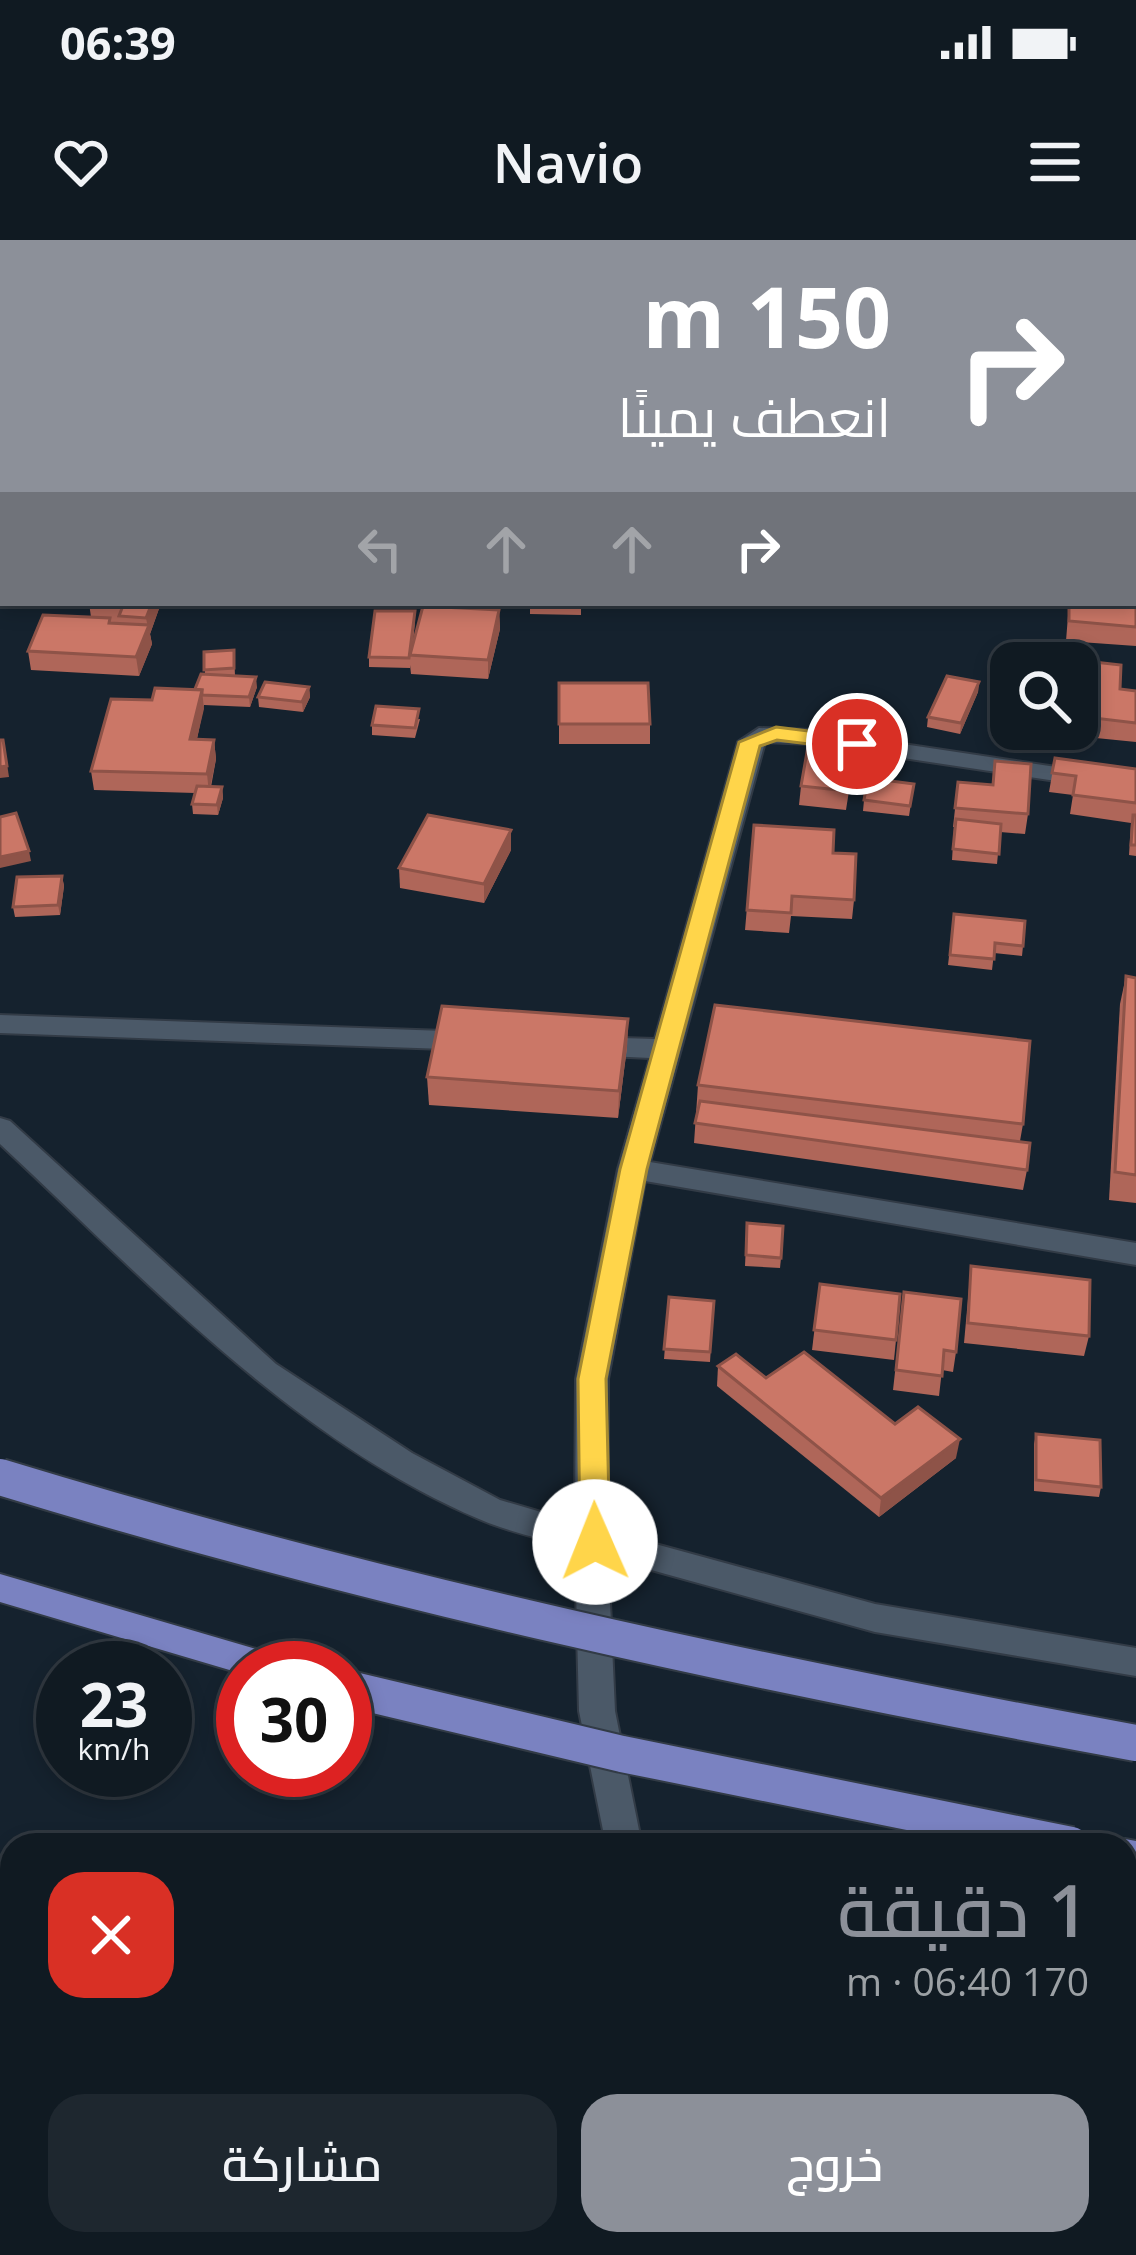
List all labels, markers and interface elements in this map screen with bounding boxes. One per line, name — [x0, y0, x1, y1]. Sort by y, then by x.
text: 06:39 — [60, 12, 176, 73]
text: Navio — [493, 125, 643, 199]
icon: heart — [48, 129, 114, 195]
icon: menu — [1022, 129, 1088, 195]
text: 150 m — [643, 258, 891, 373]
icon: right — [933, 288, 1089, 444]
text: انعطف يمينًا — [618, 379, 891, 453]
icon: left — [347, 516, 413, 582]
icon: ahead — [473, 516, 539, 582]
icon: ahead — [599, 516, 665, 582]
icon: right — [725, 516, 791, 582]
map controls — [990, 642, 1098, 750]
button: search — [990, 642, 1098, 750]
pin — [806, 693, 908, 795]
icon: arrive — [824, 711, 890, 777]
position arrow — [532, 1479, 658, 1605]
speed limit sign: 30 — [216, 1641, 372, 1797]
text: 23 — [80, 1663, 148, 1745]
text: km/h — [78, 1728, 150, 1769]
text: 1 دقيقة — [837, 1860, 1089, 1958]
button: close — [48, 1872, 174, 1998]
text: 170 m · 06:40 — [846, 1954, 1089, 2007]
button: مشاركة — [48, 2094, 557, 2232]
button: خروج — [581, 2094, 1089, 2232]

